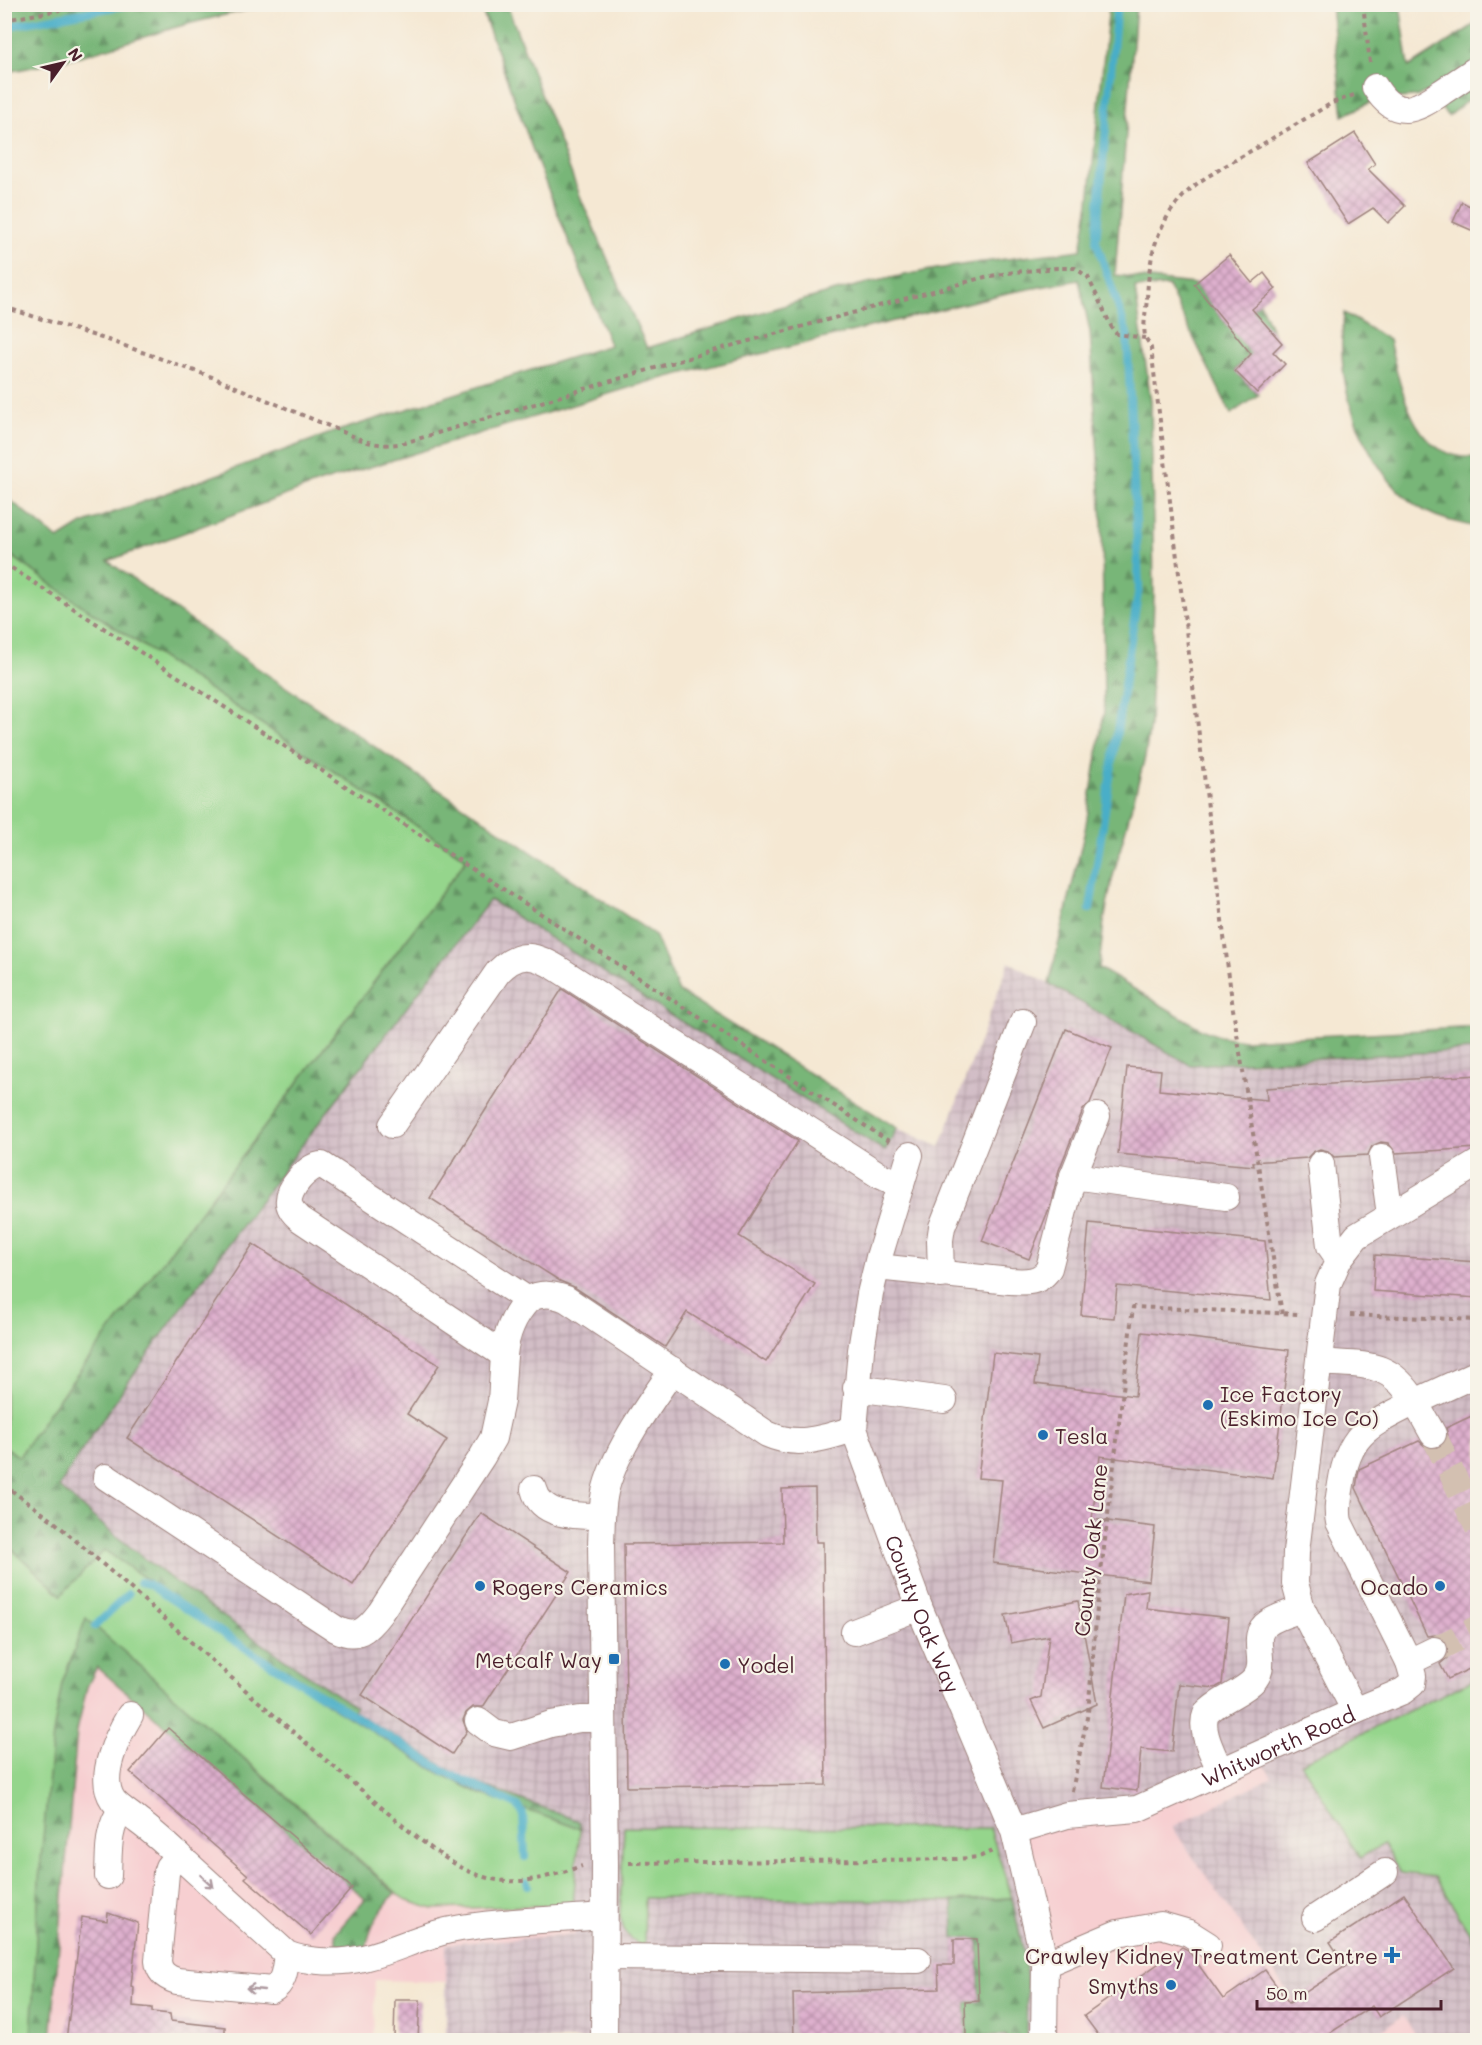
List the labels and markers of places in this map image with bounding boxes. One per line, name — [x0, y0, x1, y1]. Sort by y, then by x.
place label: Ice Factory (Eskimo Ice Co) — [1220, 1380, 1379, 1431]
marker: Ice Factory (Eskimo Ice Co) — [1201, 1398, 1215, 1412]
place label: Tesla — [1055, 1422, 1108, 1449]
marker: Tesla — [1036, 1428, 1050, 1442]
place label: Rogers Ceramics — [492, 1573, 668, 1600]
place label: Ocado — [1360, 1573, 1428, 1600]
marker: Rogers Ceramics — [473, 1579, 487, 1593]
marker: Ocado — [1433, 1579, 1447, 1593]
place label: Metcalf Way — [475, 1646, 602, 1673]
place label: Yodel — [737, 1651, 795, 1678]
marker: Metcalf Way — [607, 1652, 621, 1666]
marker: Yodel — [718, 1657, 732, 1671]
place label: Crawley Kidney Treatment Centre — [1025, 1942, 1378, 1969]
marker: Crawley Kidney Treatment Centre — [1383, 1946, 1401, 1964]
place label: Smyths — [1088, 1972, 1159, 1999]
marker: Smyths — [1164, 1978, 1178, 1992]

